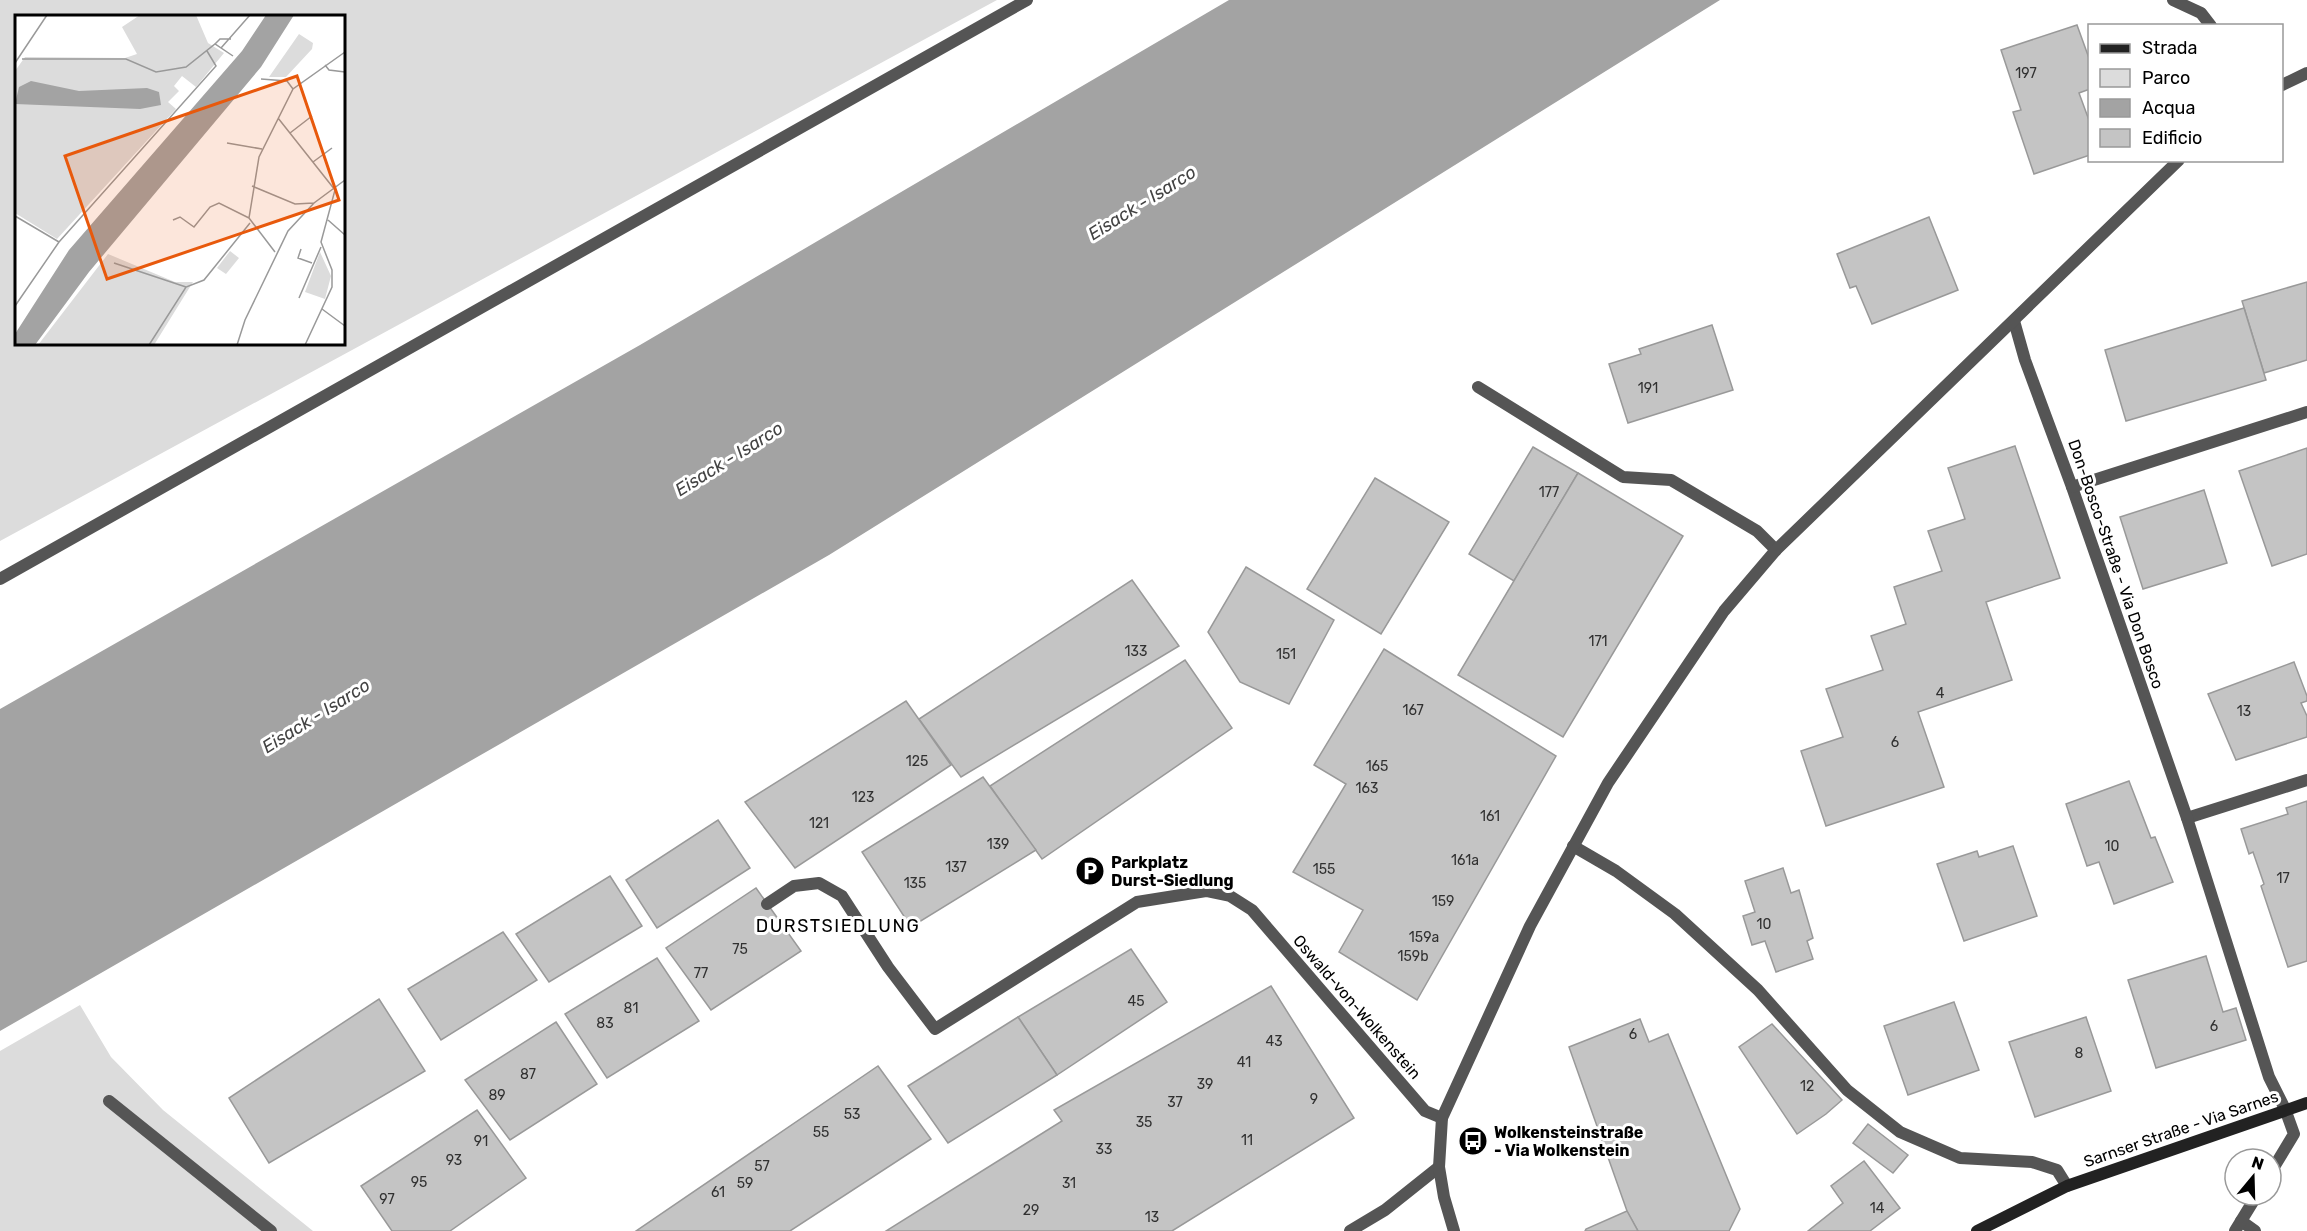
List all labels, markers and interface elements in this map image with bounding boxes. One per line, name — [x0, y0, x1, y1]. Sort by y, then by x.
inset map — [15, 15, 345, 345]
legend — [2088, 24, 2283, 162]
text: Strada — [2142, 37, 2198, 59]
house number: 197 — [2015, 65, 2037, 82]
text: Parco — [2142, 67, 2190, 89]
text: Acqua — [2142, 97, 2195, 119]
text: Edificio — [2142, 127, 2202, 149]
water label: Eisack - Isarco — [1084, 161, 1200, 245]
house number: 191 — [1638, 380, 1658, 397]
water label: Eisack - Isarco — [671, 417, 787, 501]
street label: Don-Bosco-Straße - Via Don Bosco — [2064, 437, 2168, 691]
house number: 177 — [1539, 484, 1559, 501]
house number: 171 — [1588, 633, 1608, 650]
house number: 133 — [1125, 643, 1147, 660]
house number: 151 — [1276, 646, 1296, 663]
water label: Eisack - Isarco — [258, 674, 374, 758]
house number: 4 — [1936, 685, 1945, 702]
house number: 167 — [1402, 702, 1424, 719]
house number: 13 — [2237, 703, 2251, 720]
house number: 6 — [1891, 734, 1899, 751]
house number: 125 — [906, 753, 928, 770]
house number: 165 — [1366, 758, 1388, 775]
house number: 163 — [1356, 780, 1378, 797]
house number: 123 — [852, 789, 874, 806]
house number: 161 — [1480, 808, 1500, 825]
house number: 121 — [809, 815, 829, 832]
house number: 139 — [987, 836, 1009, 853]
house number: 10 — [2105, 838, 2120, 855]
house number: 161a — [1451, 852, 1479, 869]
place label: Parkplatz Durst-Siedlung — [1111, 853, 1234, 890]
parking icon: Parkplatz Durst-Siedlung — [1074, 855, 1106, 887]
house number: 137 — [945, 859, 967, 876]
house number: 155 — [1313, 861, 1335, 878]
house number: 17 — [2276, 870, 2290, 887]
house number: 135 — [904, 875, 926, 892]
house number: 159 — [1432, 893, 1454, 910]
district label: DURSTSIEDLUNG — [756, 915, 920, 937]
house number: 10 — [1757, 916, 1772, 933]
house number: 159a — [1409, 929, 1439, 946]
street label: Oswald-von-Wolkenstein — [1289, 931, 1425, 1083]
house number: 75 — [732, 941, 748, 958]
house number: 159b — [1398, 948, 1428, 965]
house number: 77 — [694, 965, 708, 982]
house number: 45 — [1127, 993, 1145, 1010]
house number: 81 — [624, 1000, 638, 1017]
house number: 83 — [596, 1015, 614, 1032]
house number: 6 — [2210, 1018, 2218, 1035]
house number: 6 — [1629, 1026, 1637, 1043]
house number: 43 — [1265, 1033, 1283, 1050]
house number: 8 — [2075, 1045, 2084, 1062]
house number: 41 — [1237, 1054, 1251, 1071]
house number: 87 — [520, 1066, 536, 1083]
house number: 39 — [1197, 1076, 1213, 1093]
house number: 12 — [1800, 1078, 1814, 1095]
house number: 89 — [488, 1087, 506, 1104]
street label: Sarnser Straße - Via Sarnes — [2081, 1087, 2281, 1171]
house number: 9 — [1310, 1091, 1318, 1108]
house number: 37 — [1167, 1094, 1183, 1111]
house number: 53 — [844, 1106, 860, 1123]
house number: 35 — [1136, 1114, 1152, 1131]
place label: Wolkensteinstraße - Via Wolkenstein — [1494, 1123, 1643, 1160]
house number: 55 — [813, 1124, 829, 1141]
bus stop icon: Wolkensteinstraße - Via Wolkenstein — [1457, 1125, 1489, 1157]
house number: 11 — [1241, 1132, 1253, 1149]
house number: 91 — [474, 1133, 488, 1150]
house number: 33 — [1096, 1141, 1112, 1158]
north arrow — [2223, 1147, 2283, 1207]
house number: 93 — [446, 1152, 462, 1169]
text: N — [2249, 1152, 2266, 1174]
house number: 57 — [754, 1158, 770, 1175]
house number: 95 — [411, 1174, 427, 1191]
house number: 59 — [737, 1175, 753, 1192]
house number: 31 — [1062, 1175, 1076, 1192]
house number: 61 — [711, 1184, 725, 1201]
house number: 97 — [379, 1191, 395, 1208]
house number: 14 — [1870, 1200, 1885, 1217]
house number: 29 — [1023, 1202, 1039, 1219]
house number: 13 — [1145, 1209, 1159, 1226]

